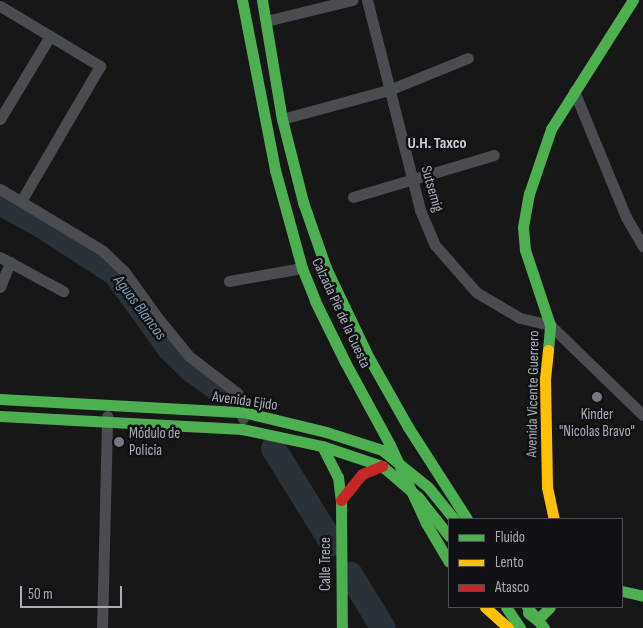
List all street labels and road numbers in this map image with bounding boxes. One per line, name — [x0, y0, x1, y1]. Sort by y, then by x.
street label: Sutsemig — [417, 164, 447, 214]
street label: Calzada Pie de la Cuesta — [308, 255, 374, 371]
street label: Avenida Vicente Guerrero — [523, 330, 543, 458]
street label: Avenida Ejido — [211, 388, 279, 414]
street label: Calle Trece — [317, 537, 335, 591]

